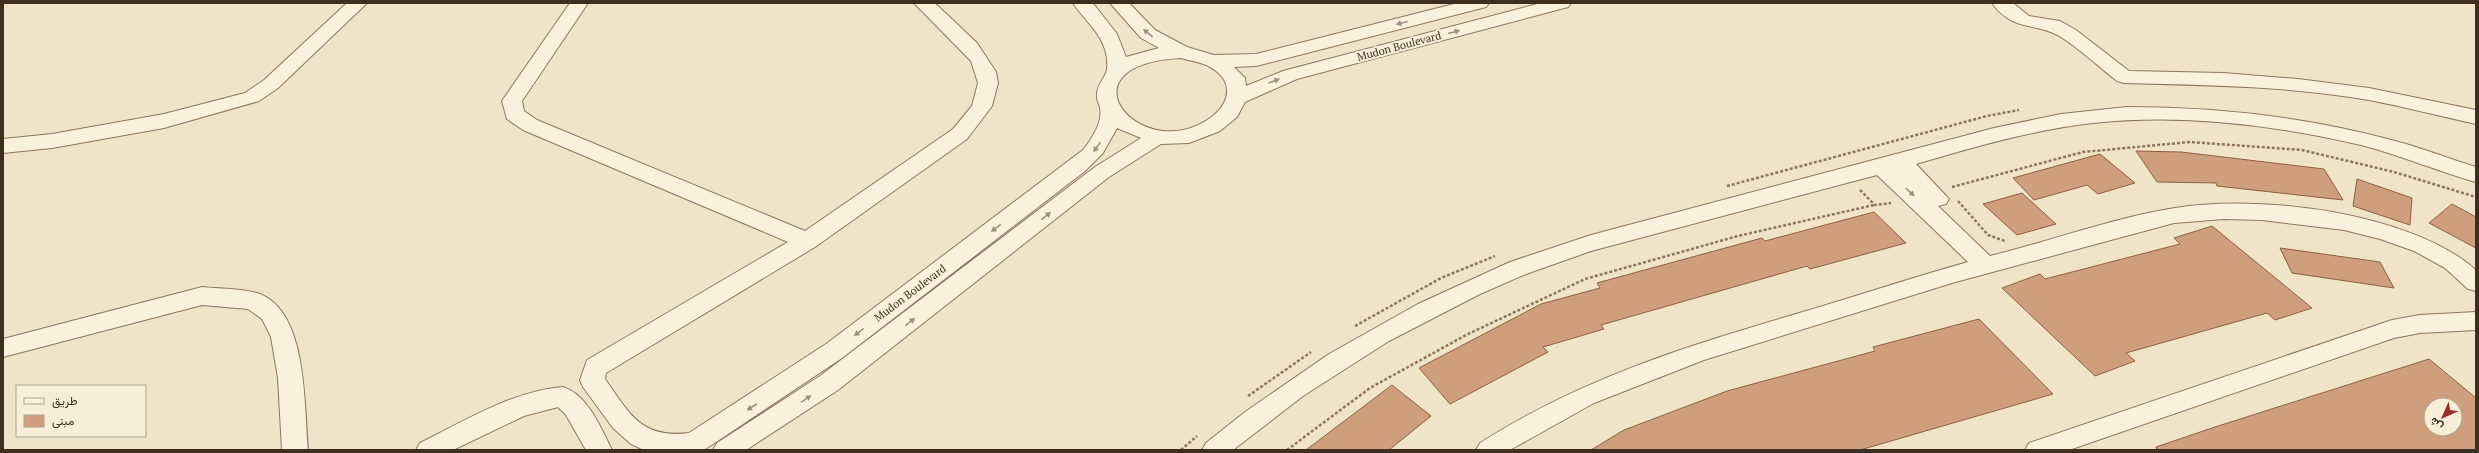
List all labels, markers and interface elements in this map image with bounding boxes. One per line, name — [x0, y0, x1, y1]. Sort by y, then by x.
one-way arrow — [1395, 20, 1407, 26]
street label: Mudon Boulevard — [1355, 28, 1443, 64]
one-way arrow — [1447, 28, 1460, 34]
one-way arrow — [1143, 29, 1154, 37]
one-way arrow — [1269, 77, 1281, 83]
one-way arrow — [1092, 141, 1101, 152]
one-way arrow — [1905, 187, 1915, 197]
one-way arrow — [1040, 211, 1051, 220]
one-way arrow — [990, 224, 1001, 232]
street label: Mudon Boulevard — [871, 261, 949, 325]
one-way arrow — [905, 317, 916, 326]
one-way arrow — [853, 328, 864, 336]
legend — [16, 385, 146, 437]
text: طريق — [52, 393, 78, 409]
one-way arrow — [800, 395, 812, 402]
north arrow — [2423, 397, 2463, 437]
one-way arrow — [746, 403, 758, 410]
text: مبنى — [52, 413, 74, 429]
text: ش — [2426, 414, 2446, 434]

